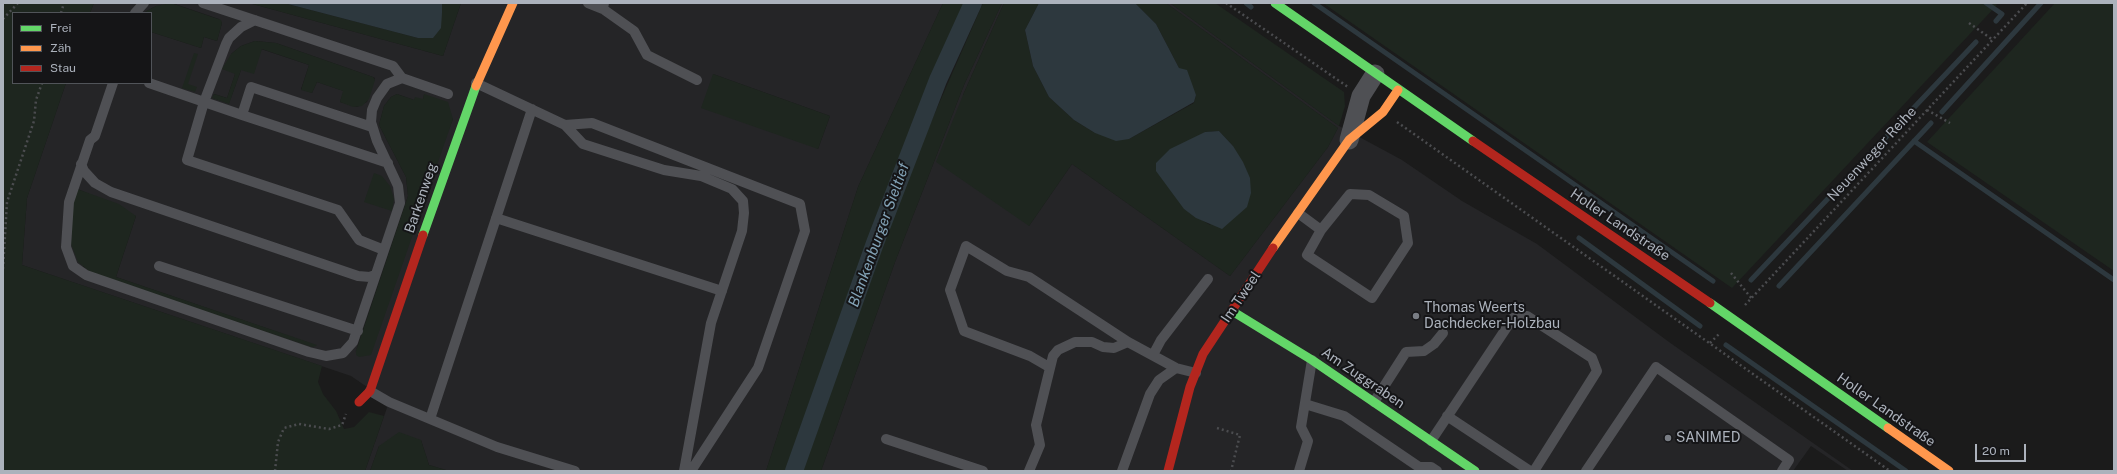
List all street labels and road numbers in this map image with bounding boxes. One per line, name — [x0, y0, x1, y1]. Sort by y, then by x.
street label: Neuenweger Reihe — [1824, 103, 1920, 205]
street label: Barkenweg — [401, 161, 441, 235]
street label: Holler Landstraße — [1567, 185, 1673, 265]
street label: Im Tweel — [1218, 268, 1264, 326]
street label: Am Zuggraben — [1318, 344, 1408, 412]
street label: Holler Landstraße — [1833, 370, 1939, 450]

